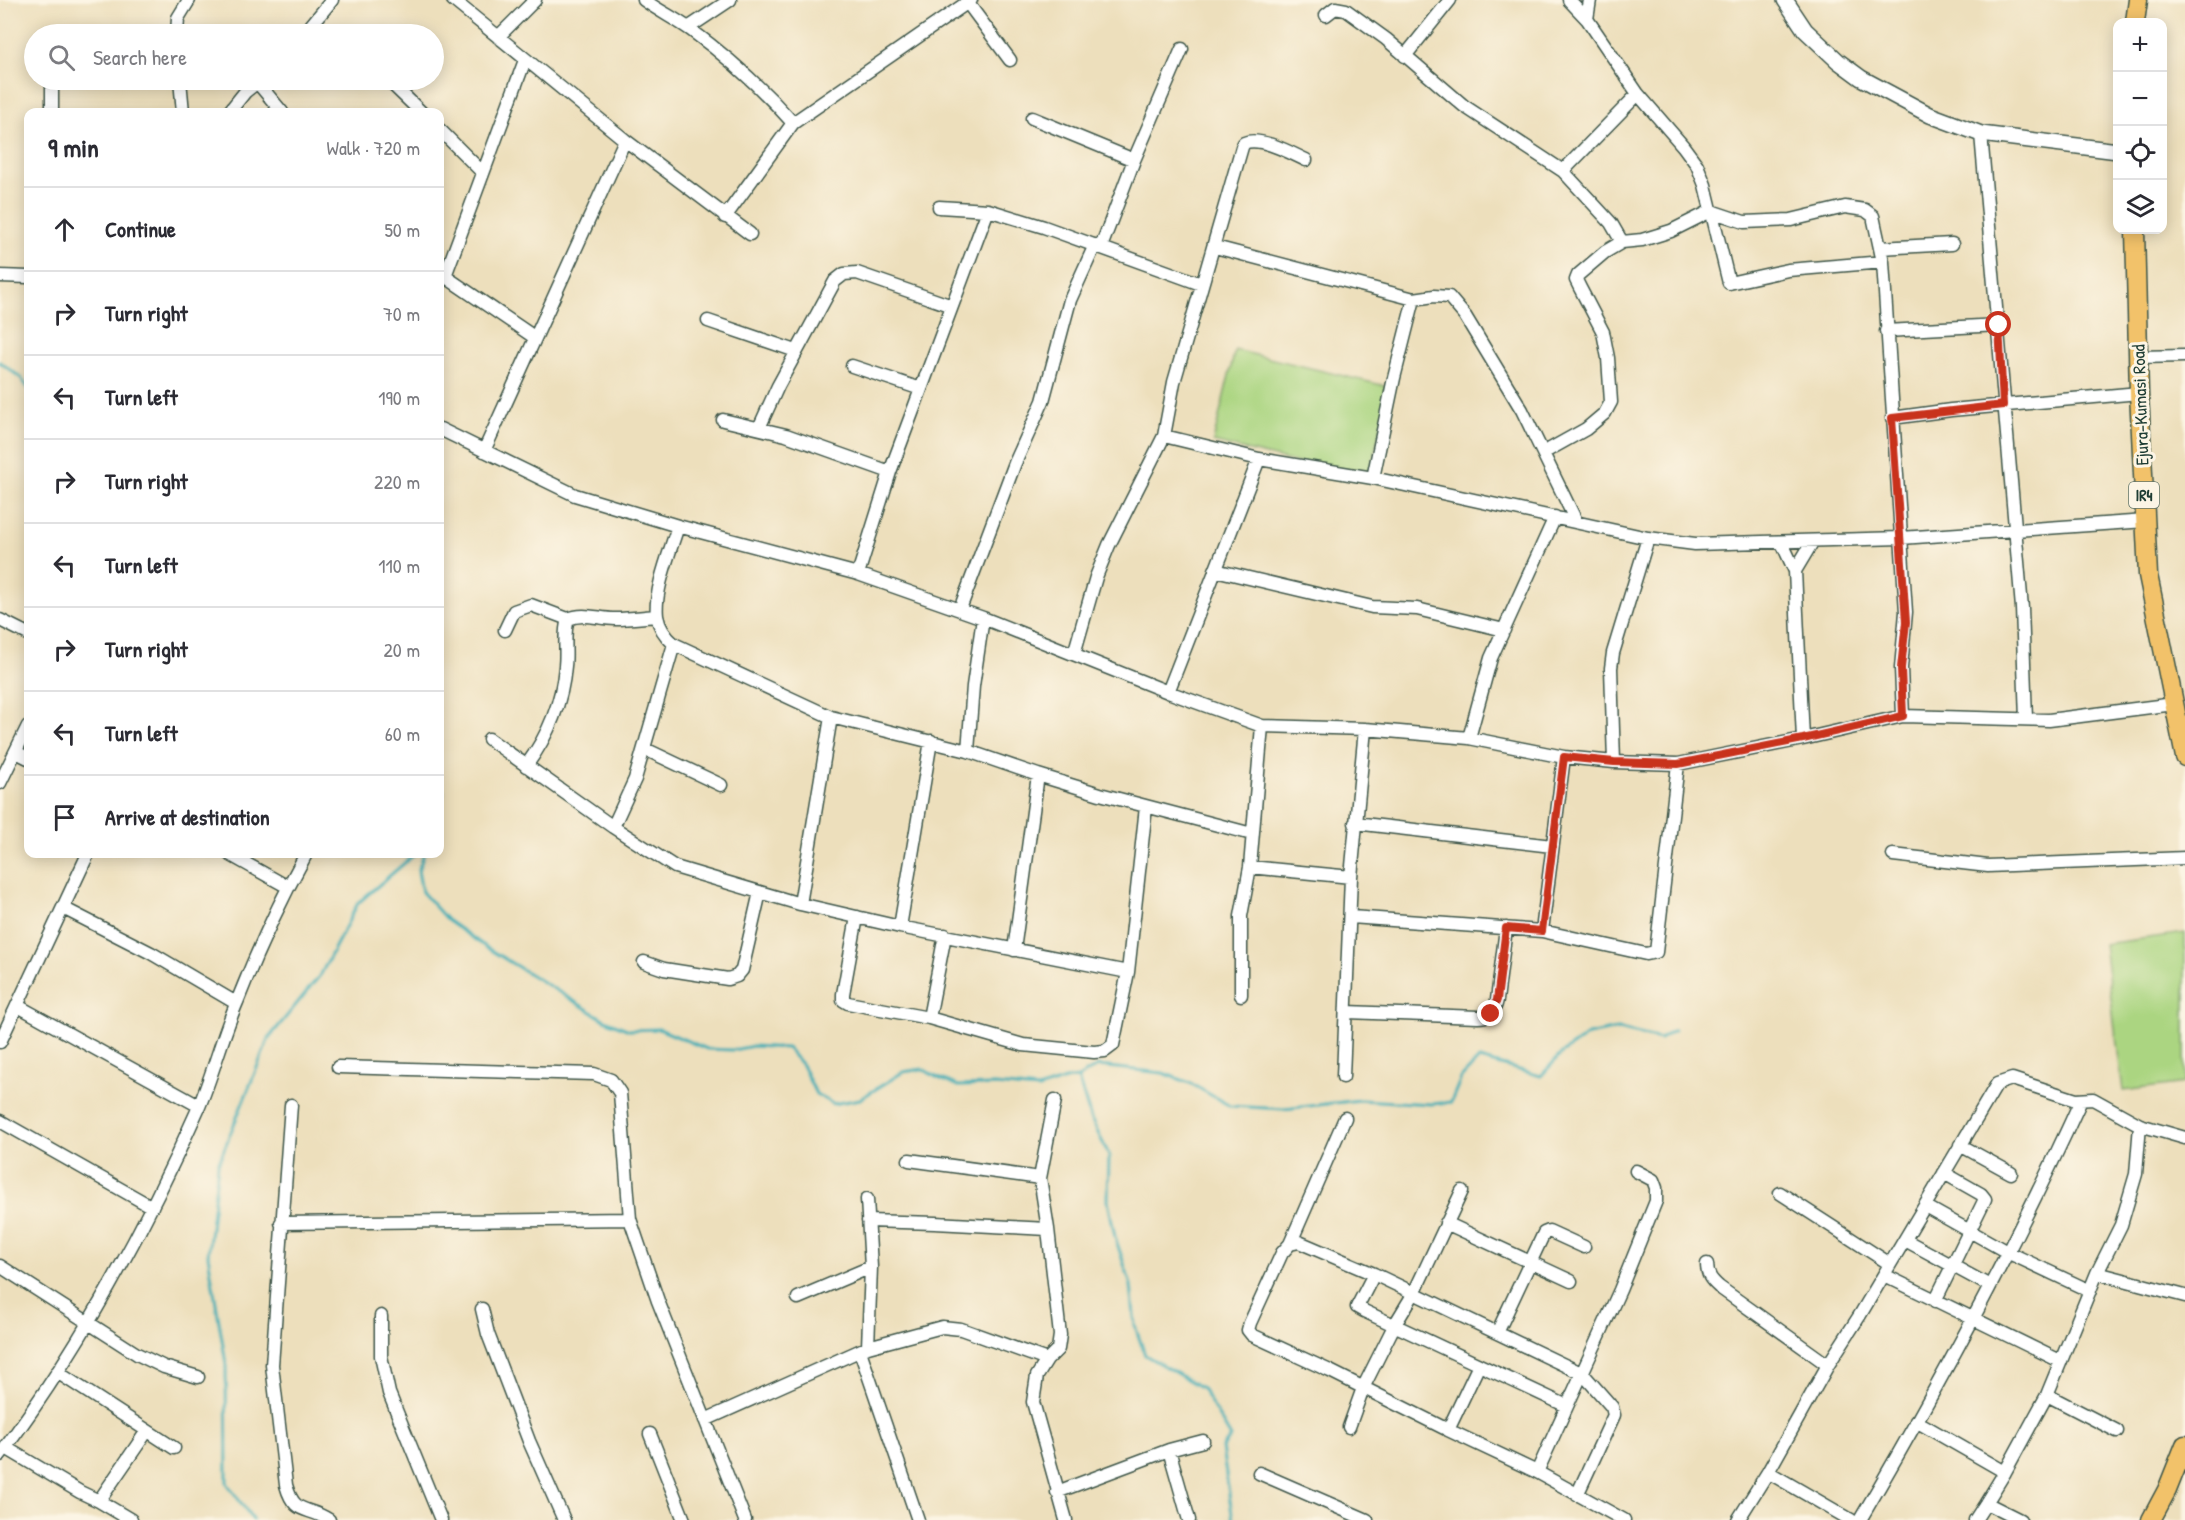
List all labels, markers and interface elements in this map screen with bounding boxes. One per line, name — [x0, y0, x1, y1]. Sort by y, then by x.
map controls — [2113, 18, 2167, 234]
button: + — [2113, 18, 2167, 72]
search box — [24, 24, 444, 90]
icon: search — [45, 41, 78, 74]
text: Search here — [93, 42, 187, 72]
button: − — [2113, 72, 2167, 126]
button: locate — [2113, 126, 2167, 180]
text: 9 min — [48, 130, 99, 165]
text: Walk · 720 m — [327, 134, 420, 161]
button: layers — [2113, 180, 2167, 234]
icon: ahead — [48, 213, 81, 246]
text: Continue — [105, 214, 176, 244]
text: 50 m — [384, 216, 420, 243]
icon: right — [48, 297, 81, 330]
text: Turn right — [105, 298, 188, 328]
text: 70 m — [383, 300, 420, 327]
route start — [1985, 311, 2011, 337]
street label: Ejura-Kumasi Road — [2125, 344, 2155, 466]
icon: left — [48, 381, 81, 414]
text: Turn left — [105, 382, 178, 412]
text: 190 m — [378, 384, 420, 411]
icon: right — [48, 465, 81, 498]
text: Turn right — [105, 466, 188, 496]
text: 220 m — [374, 468, 420, 495]
road number: IR4 — [2129, 482, 2159, 508]
icon: left — [48, 549, 81, 582]
text: Turn left — [105, 550, 178, 580]
text: 110 m — [378, 552, 420, 579]
icon: right — [48, 633, 81, 666]
text: Turn right — [105, 634, 188, 664]
text: 20 m — [383, 636, 420, 663]
icon: left — [48, 717, 81, 750]
text: Turn left — [105, 718, 178, 748]
text: 60 m — [385, 720, 420, 747]
icon: arrive — [48, 801, 81, 834]
text: Arrive at destination — [105, 802, 270, 832]
route end — [1477, 1000, 1503, 1026]

